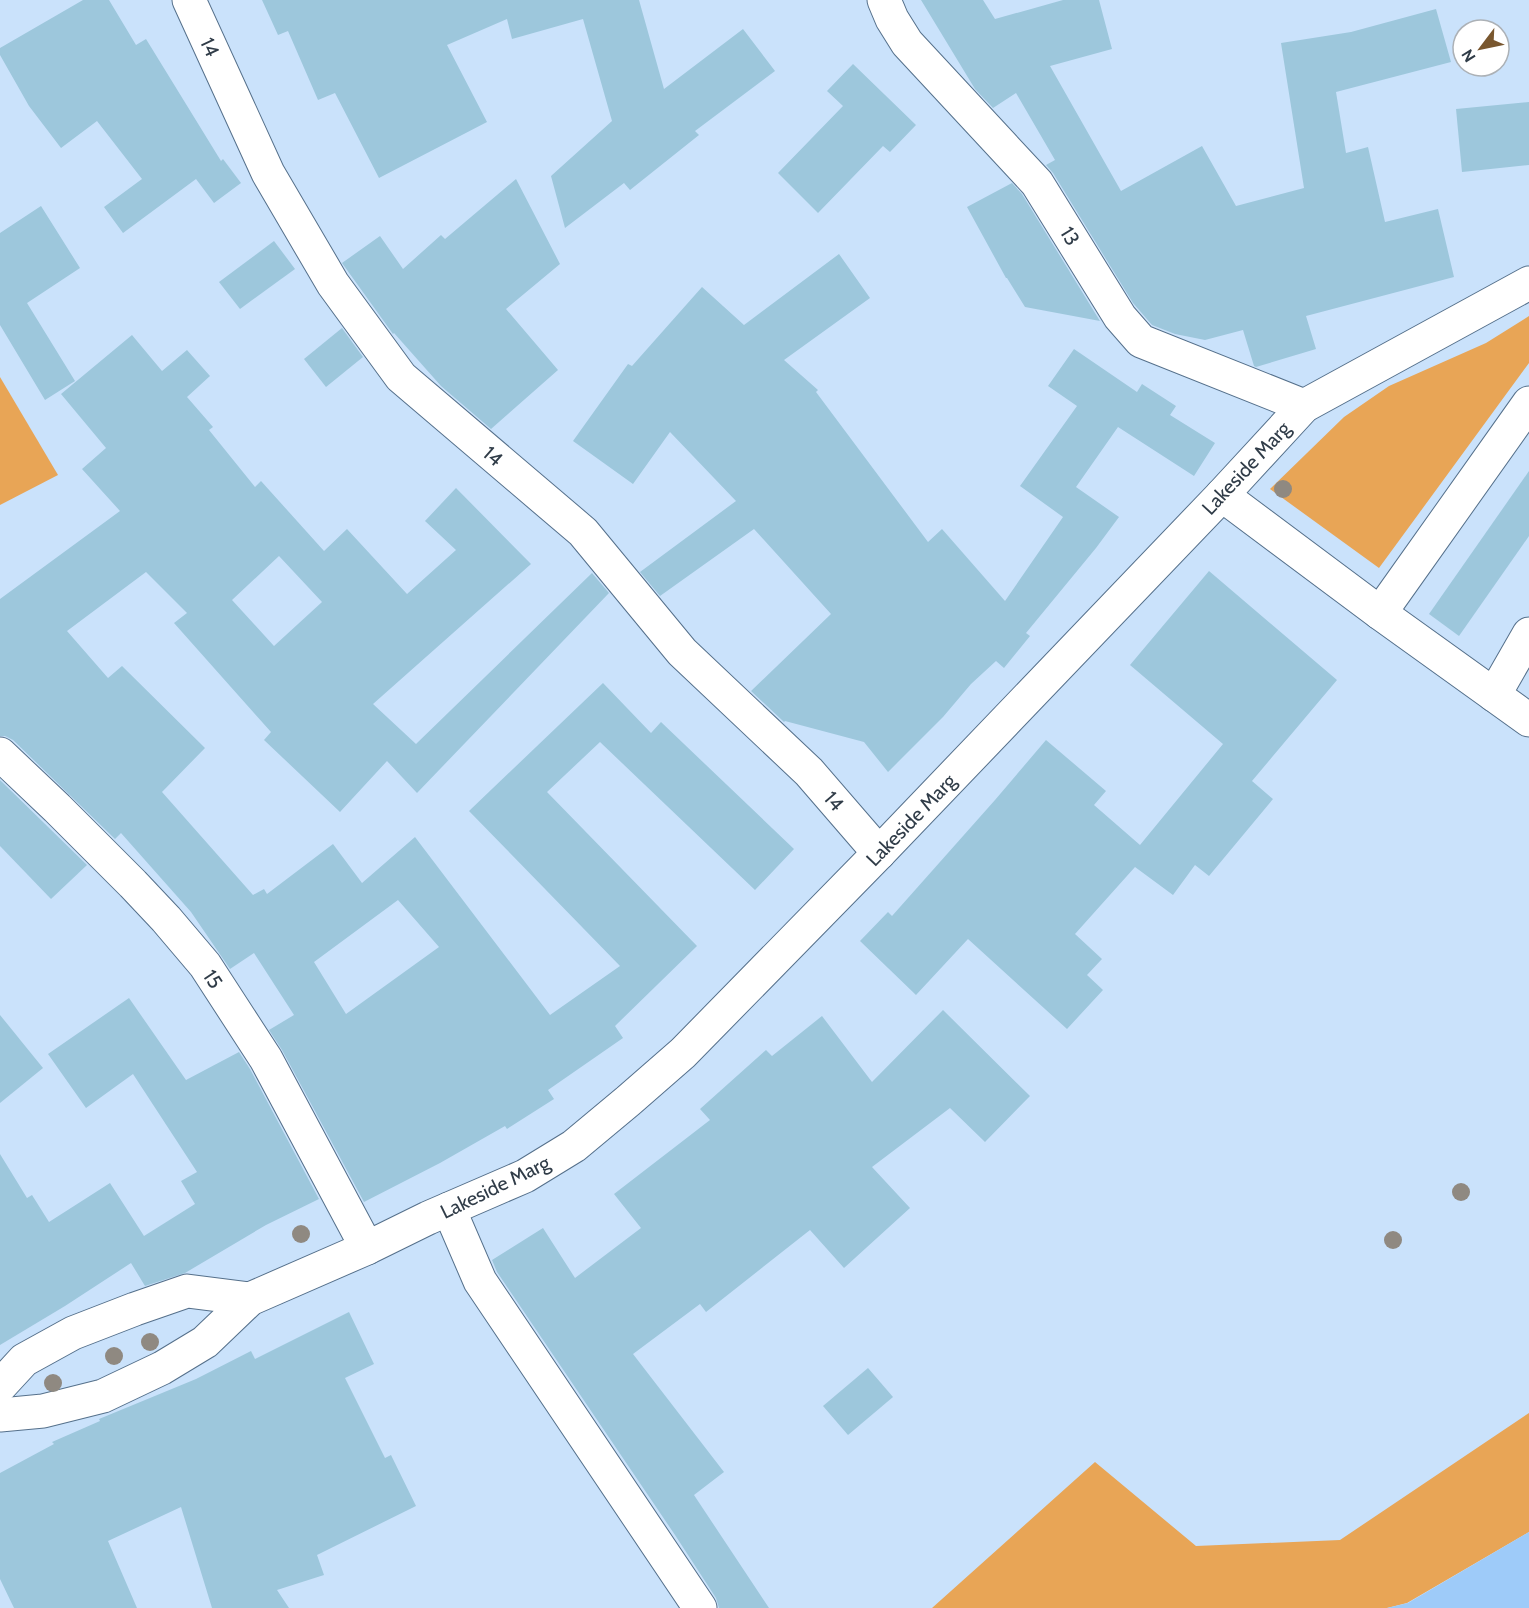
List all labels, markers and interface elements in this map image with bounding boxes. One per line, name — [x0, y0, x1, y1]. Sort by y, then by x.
north arrow — [1451, 18, 1511, 78]
street label: 14 — [195, 34, 225, 61]
text: N — [1458, 46, 1480, 66]
street label: 13 — [1055, 222, 1085, 250]
street label: Lakeside Marg — [1197, 416, 1296, 520]
street label: 14 — [478, 441, 508, 471]
street label: Lakeside Marg — [861, 768, 962, 871]
street label: 14 — [819, 786, 849, 816]
street label: 15 — [198, 965, 228, 993]
street label: Lakeside Marg — [436, 1150, 555, 1224]

